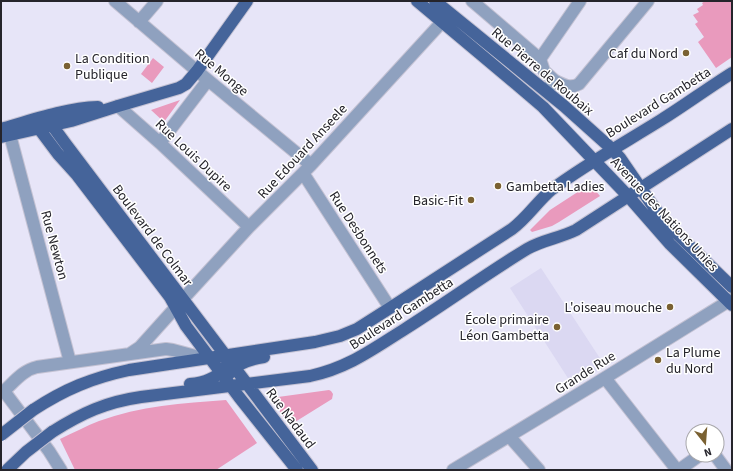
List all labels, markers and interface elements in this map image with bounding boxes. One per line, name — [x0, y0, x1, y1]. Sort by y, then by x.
street label: Rue Pierre de Roubaix — [487, 23, 598, 121]
street label: Rue Monge — [190, 44, 253, 101]
place label: Caf du Nord — [609, 44, 678, 64]
marker: Caf du Nord — [681, 48, 691, 58]
place label: La Condition Publique — [75, 49, 150, 85]
marker: La Condition Publique — [62, 61, 72, 71]
street label: Boulevard Gambetta — [602, 62, 715, 143]
street label: Rue Edouard Anseele — [253, 100, 352, 204]
street label: Rue Louis Dupire — [151, 115, 236, 197]
street label: Avenue des Nations Unies — [606, 153, 723, 277]
place label: Gambetta Ladies — [506, 177, 605, 197]
street label: Boulevard de Colmar — [107, 181, 197, 291]
marker: Gambetta Ladies — [493, 181, 503, 191]
street label: Rue Desbonnets — [324, 187, 392, 278]
place label: Basic-Fit — [413, 191, 463, 211]
marker: Basic-Fit — [466, 195, 476, 205]
street label: Rue Newton — [35, 208, 73, 282]
street label: Boulevard Gambetta — [346, 273, 457, 355]
place label: L'oiseau mouche — [564, 298, 662, 318]
marker: L'oiseau mouche — [665, 302, 675, 312]
place label: École primaire Léon Gambetta — [460, 310, 549, 346]
marker: École primaire Léon Gambetta — [552, 322, 562, 332]
place label: La Plume du Nord — [666, 343, 720, 379]
street label: Grande Rue — [551, 346, 620, 399]
marker: La Plume du Nord — [653, 355, 663, 365]
street label: Rue Nadaud — [261, 384, 320, 453]
north arrow — [685, 423, 725, 463]
text: N — [702, 444, 713, 460]

